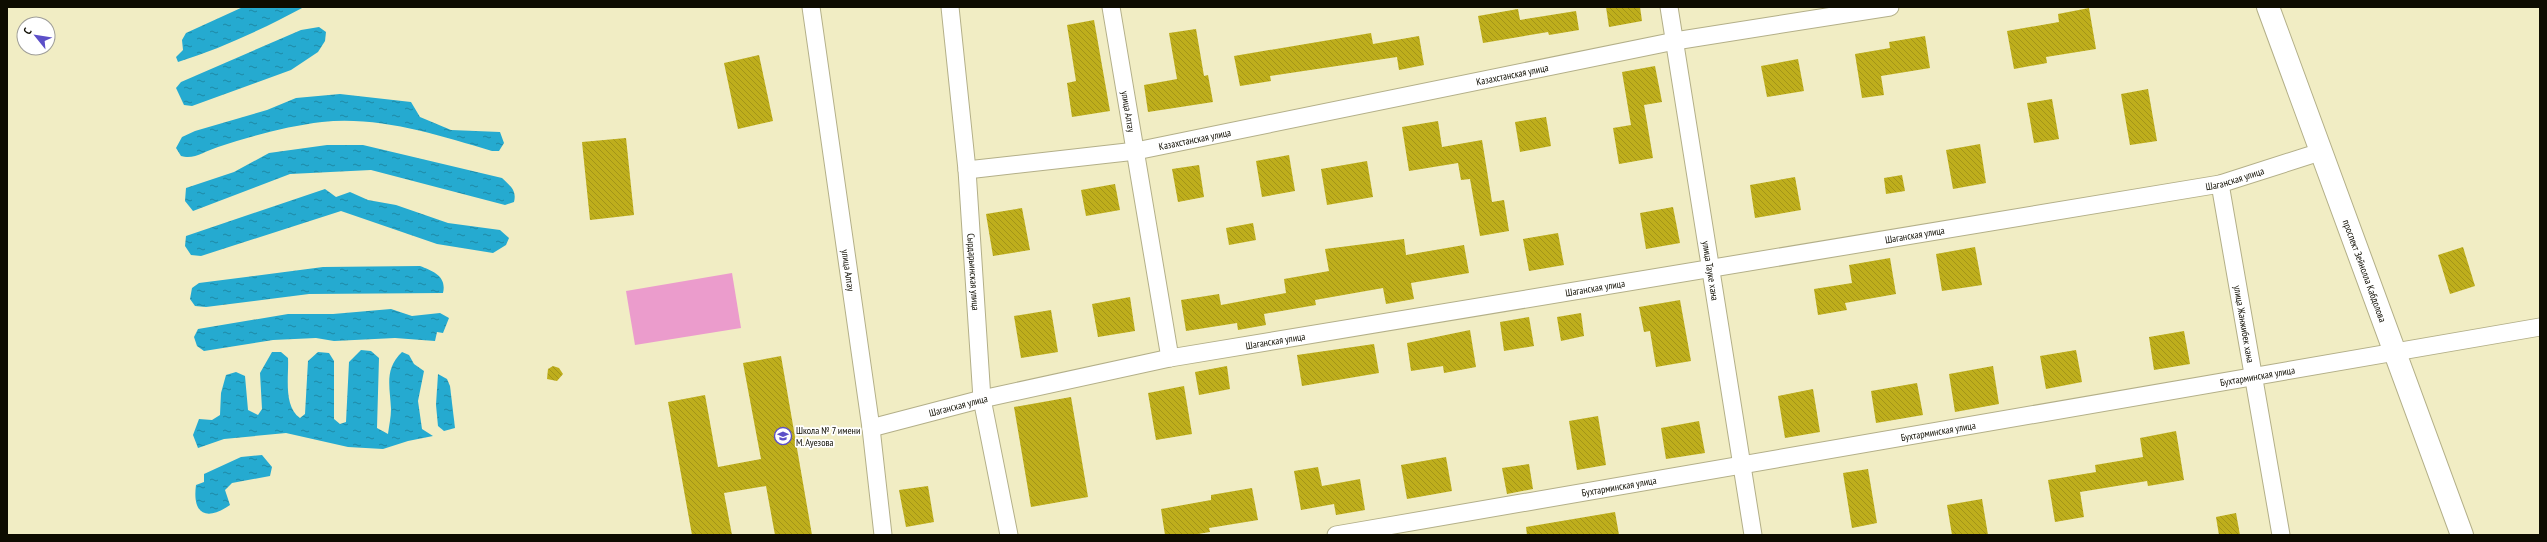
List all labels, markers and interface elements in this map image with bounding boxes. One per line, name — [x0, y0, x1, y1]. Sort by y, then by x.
north arrow — [16, 16, 56, 56]
text: С — [20, 25, 35, 37]
street label: Казахстанская улица — [1475, 61, 1549, 88]
street label: улица Алтау — [1119, 90, 1139, 134]
street label: Казахстанская улица — [1157, 125, 1232, 153]
street label: Шаганская улица — [2205, 164, 2265, 193]
street label: проспект Зейнолла Кабдолова — [2340, 218, 2390, 324]
street label: Шаганская улица — [1884, 223, 1945, 246]
street label: Сырдарьинская улица — [965, 233, 983, 311]
street label: улица Тауке хана — [1700, 240, 1722, 301]
street label: улица Алтау — [839, 249, 858, 292]
street label: Шаганская улица — [1564, 276, 1626, 299]
street label: улица Жанжибек хана — [2231, 284, 2257, 364]
street label: Шаганская улица — [1245, 329, 1306, 352]
street label: Бухтарминская улица — [2219, 363, 2296, 389]
street label: Шаганская улица — [927, 392, 989, 419]
street label: Бухтарминская улица — [1900, 418, 1977, 444]
place label: Школа № 7 имени М. Ауезова — [796, 424, 860, 449]
school or university icon: Школа № 7 имени М. Ауезова — [773, 426, 793, 446]
street label: Бухтарминская улица — [1580, 473, 1657, 499]

